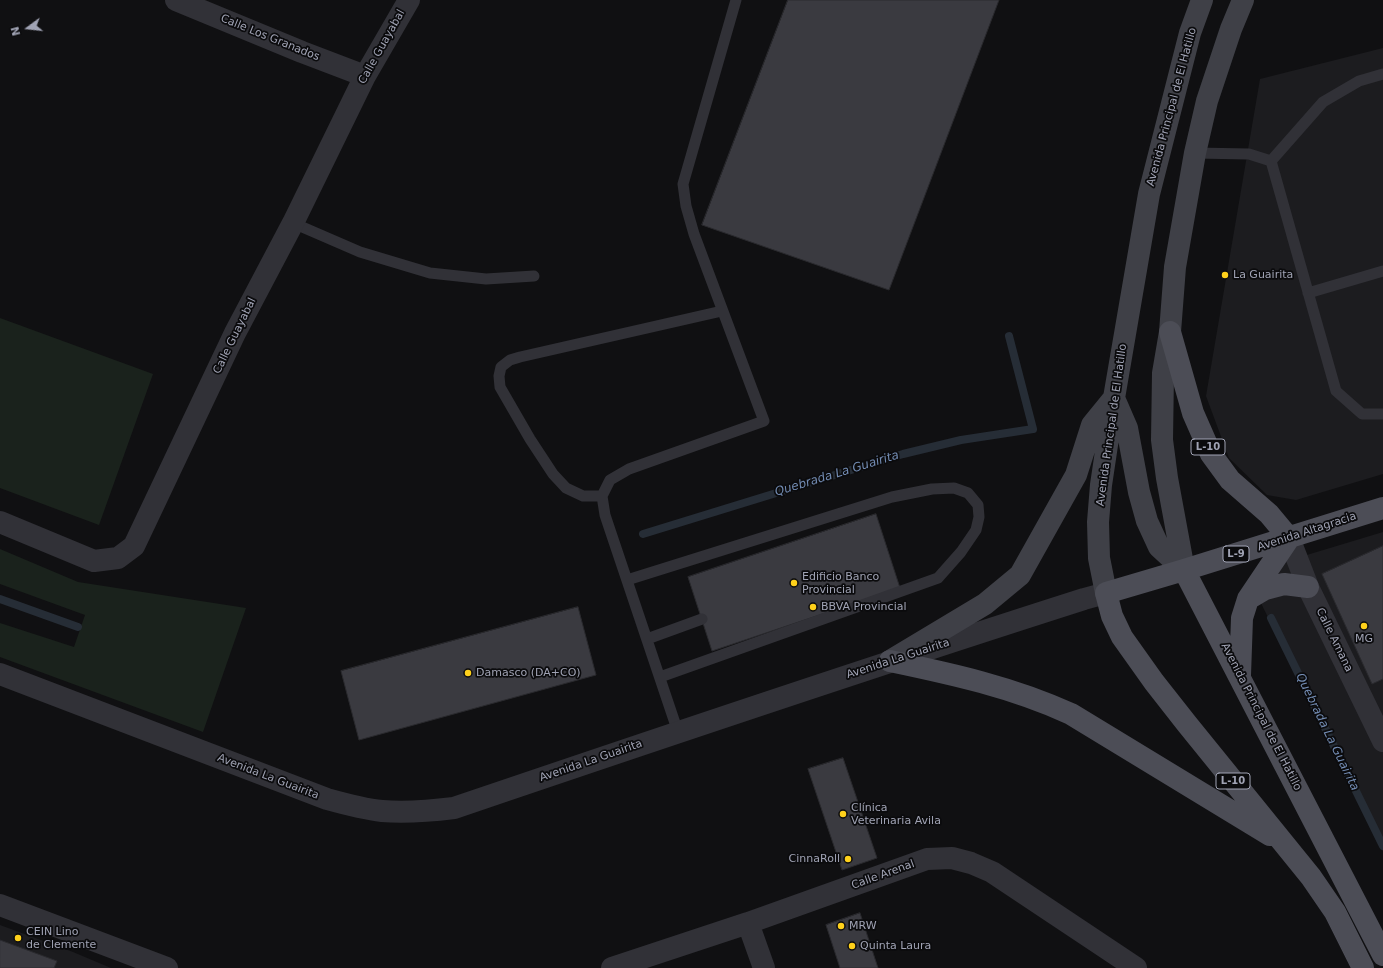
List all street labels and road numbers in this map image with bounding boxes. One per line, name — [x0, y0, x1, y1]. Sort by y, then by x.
street label: Calle Guayabal — [356, 7, 408, 87]
street label: Calle Los Granados — [219, 12, 321, 64]
street label: Avenida Principal de El Hatillo — [1144, 26, 1200, 188]
street label: Calle Guayabal — [211, 296, 259, 376]
street label: Avenida Principal de El Hatillo — [1094, 343, 1130, 507]
road number: L-10 — [1191, 439, 1225, 455]
street label: Avenida Altagracia — [1256, 510, 1358, 554]
road number: L-9 — [1223, 546, 1249, 562]
street label: Calle Amana — [1313, 606, 1355, 674]
street label: Avenida La Guairita — [845, 636, 951, 682]
street label: Avenida Principal de El Hatillo — [1218, 641, 1304, 793]
street label: Avenida La Guairita — [538, 737, 644, 785]
street label: Avenida La Guairita — [215, 752, 321, 802]
road number: L-10 — [1216, 773, 1250, 789]
street label: Calle Arenal — [850, 857, 916, 893]

